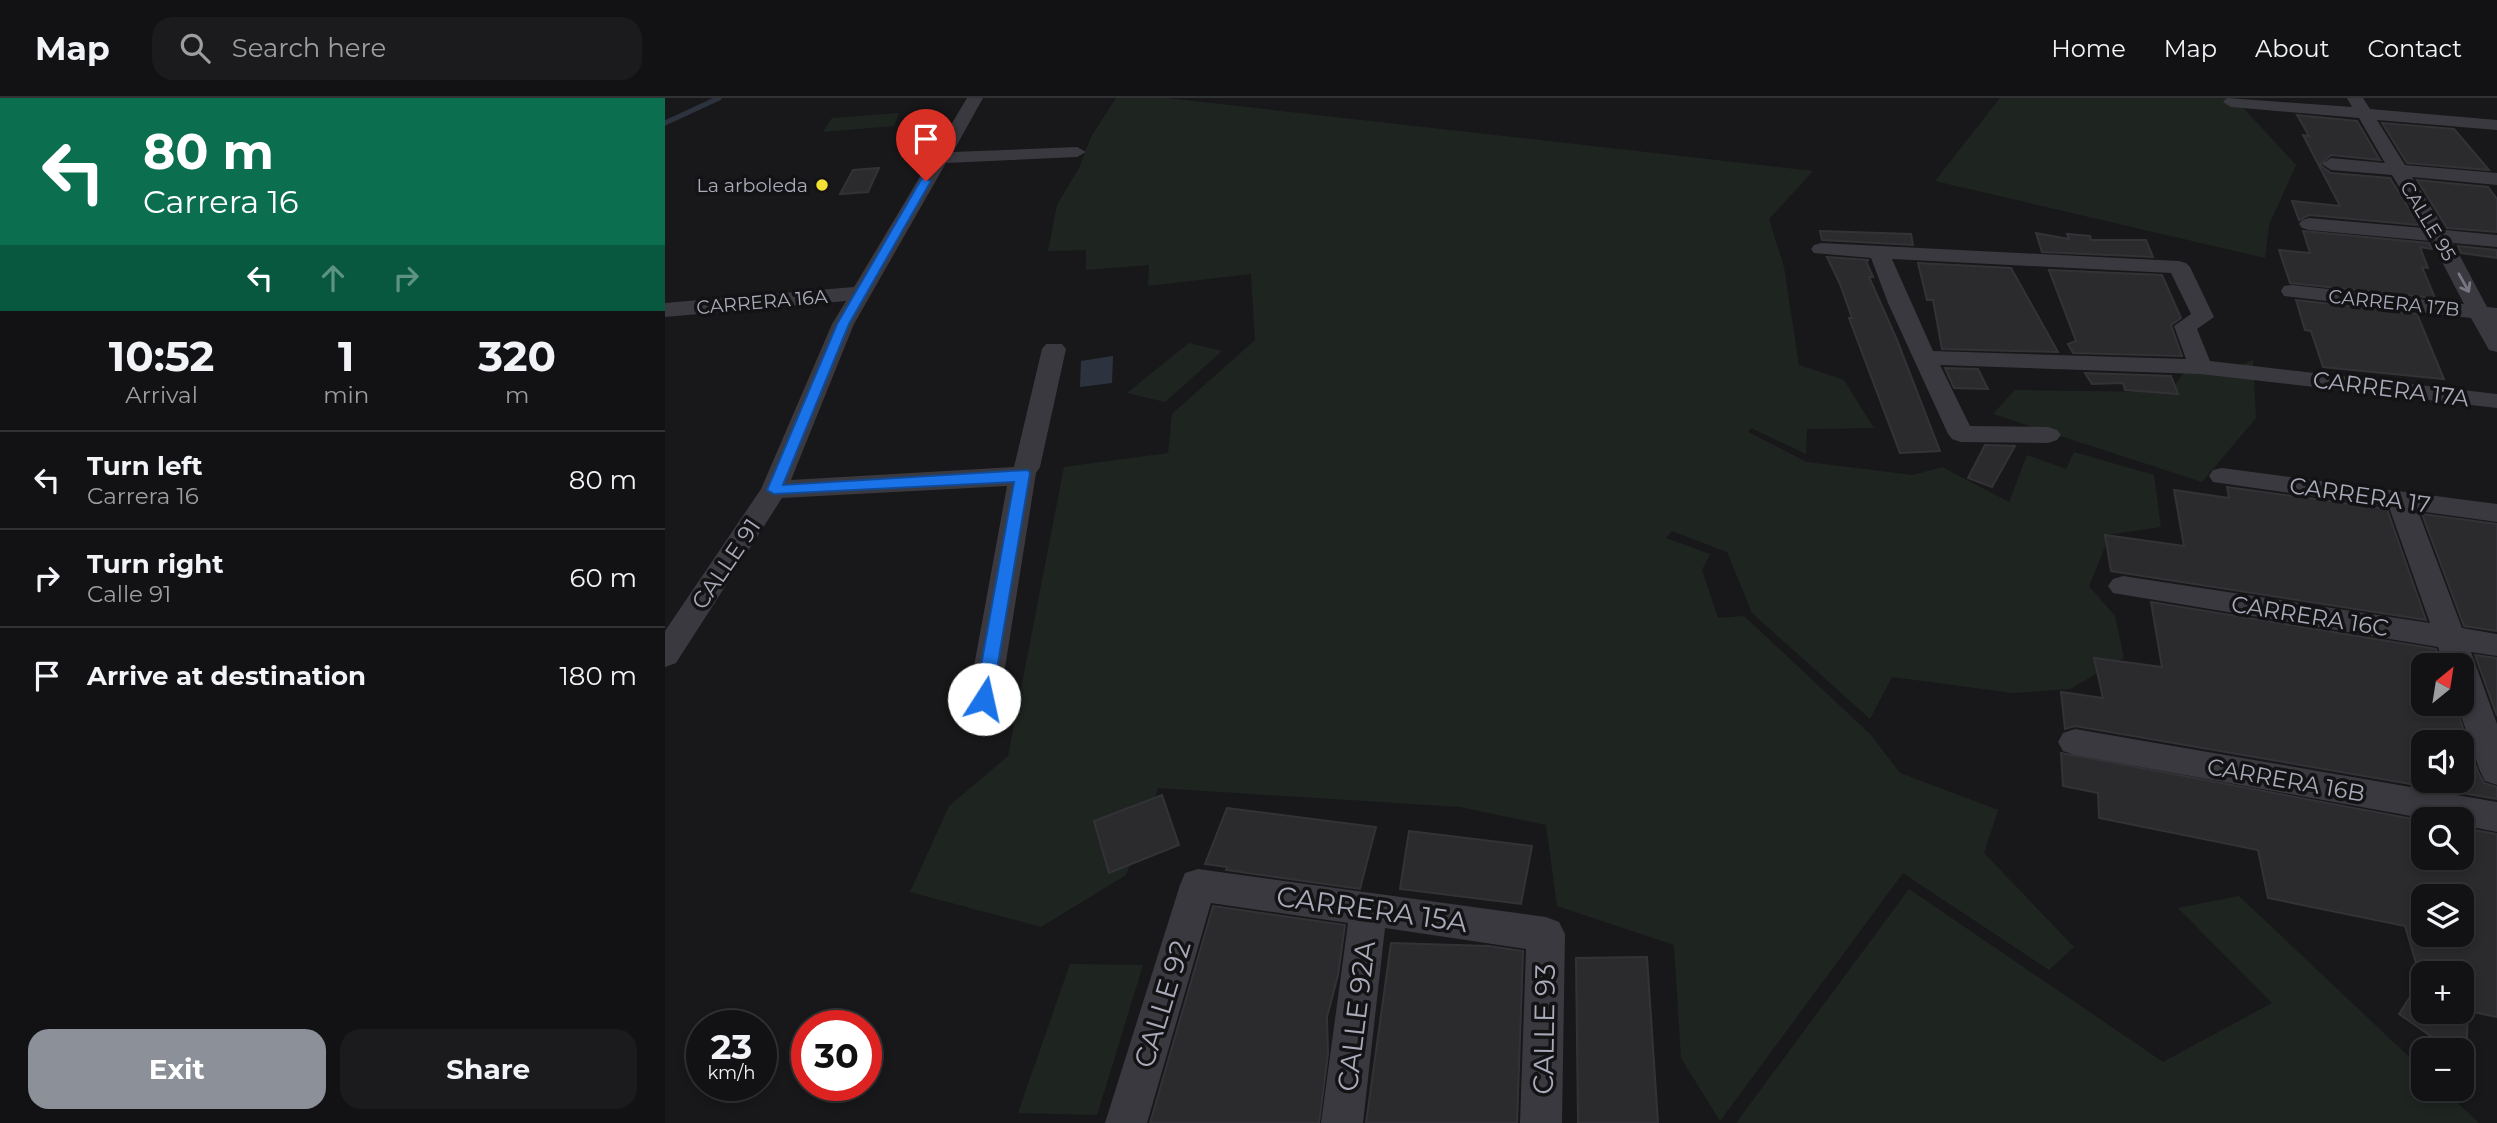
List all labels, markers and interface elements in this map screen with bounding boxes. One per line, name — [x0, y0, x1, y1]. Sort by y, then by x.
search box — [152, 17, 642, 80]
text: Map — [35, 28, 110, 68]
icon: search — [176, 29, 214, 67]
text: Search here — [232, 32, 386, 64]
text: Home — [2051, 34, 2126, 63]
text: Map — [2164, 34, 2217, 63]
text: About — [2255, 34, 2329, 63]
text: Contact — [2367, 34, 2462, 63]
pin — [896, 109, 956, 181]
icon: arrive — [907, 120, 945, 158]
text: 80 m — [143, 122, 274, 181]
icon: left — [28, 126, 119, 217]
place label: La arboleda — [696, 174, 808, 197]
marker: La arboleda — [814, 177, 830, 193]
street label: CALLE 95 — [2395, 177, 2461, 265]
text: Carrera 16 — [143, 182, 299, 221]
icon: left — [241, 259, 279, 297]
icon: ahead — [314, 259, 352, 297]
icon: right — [387, 259, 425, 297]
one-way arrow — [2457, 273, 2471, 293]
street label: CARRERA 16A — [696, 285, 829, 319]
street label: CARRERA 17B — [2327, 285, 2461, 321]
text: 10:52 — [109, 330, 214, 382]
text: 1 — [338, 330, 355, 382]
text: 320 — [478, 330, 556, 382]
street label: CARRERA 17A — [2311, 366, 2471, 413]
text: Arrival — [125, 381, 198, 409]
text: min — [323, 381, 369, 409]
text: m — [505, 381, 529, 409]
text: Turn left — [87, 450, 203, 482]
icon: left — [28, 461, 66, 499]
text: 80 m — [569, 464, 637, 496]
street label: CARRERA 17 — [2288, 471, 2432, 519]
text: Carrera 16 — [87, 482, 199, 510]
street label: CALLE 91 — [686, 513, 766, 615]
text: Turn right — [87, 548, 223, 580]
icon: right — [28, 559, 66, 597]
text: 60 m — [570, 562, 637, 594]
text: Calle 91 — [87, 580, 171, 608]
street label: CARRERA 16C — [2229, 590, 2391, 642]
north arrow — [2411, 653, 2475, 716]
map controls — [2411, 653, 2474, 1101]
icon: arrive — [28, 657, 66, 695]
text: Arrive at destination — [87, 660, 366, 692]
text: 180 m — [559, 660, 637, 692]
position arrow — [947, 662, 1021, 736]
button: sound — [2411, 730, 2474, 793]
street label: CARRERA 16B — [2205, 752, 2367, 808]
button: search — [2411, 807, 2474, 870]
street label: CARRERA 15A — [1274, 879, 1471, 939]
button: layers — [2411, 884, 2474, 947]
street label: CALLE 92 — [1127, 936, 1197, 1072]
street label: CALLE 92A — [1330, 938, 1382, 1093]
button: + — [2411, 961, 2474, 1024]
street label: CALLE 93 — [1526, 963, 1562, 1095]
speed limit sign: 30 — [791, 1010, 882, 1101]
text: 23 — [711, 1025, 752, 1068]
button: Exit — [28, 1029, 326, 1109]
button: Share — [340, 1029, 637, 1109]
button: − — [2411, 1038, 2474, 1101]
text: km/h — [707, 1062, 756, 1084]

